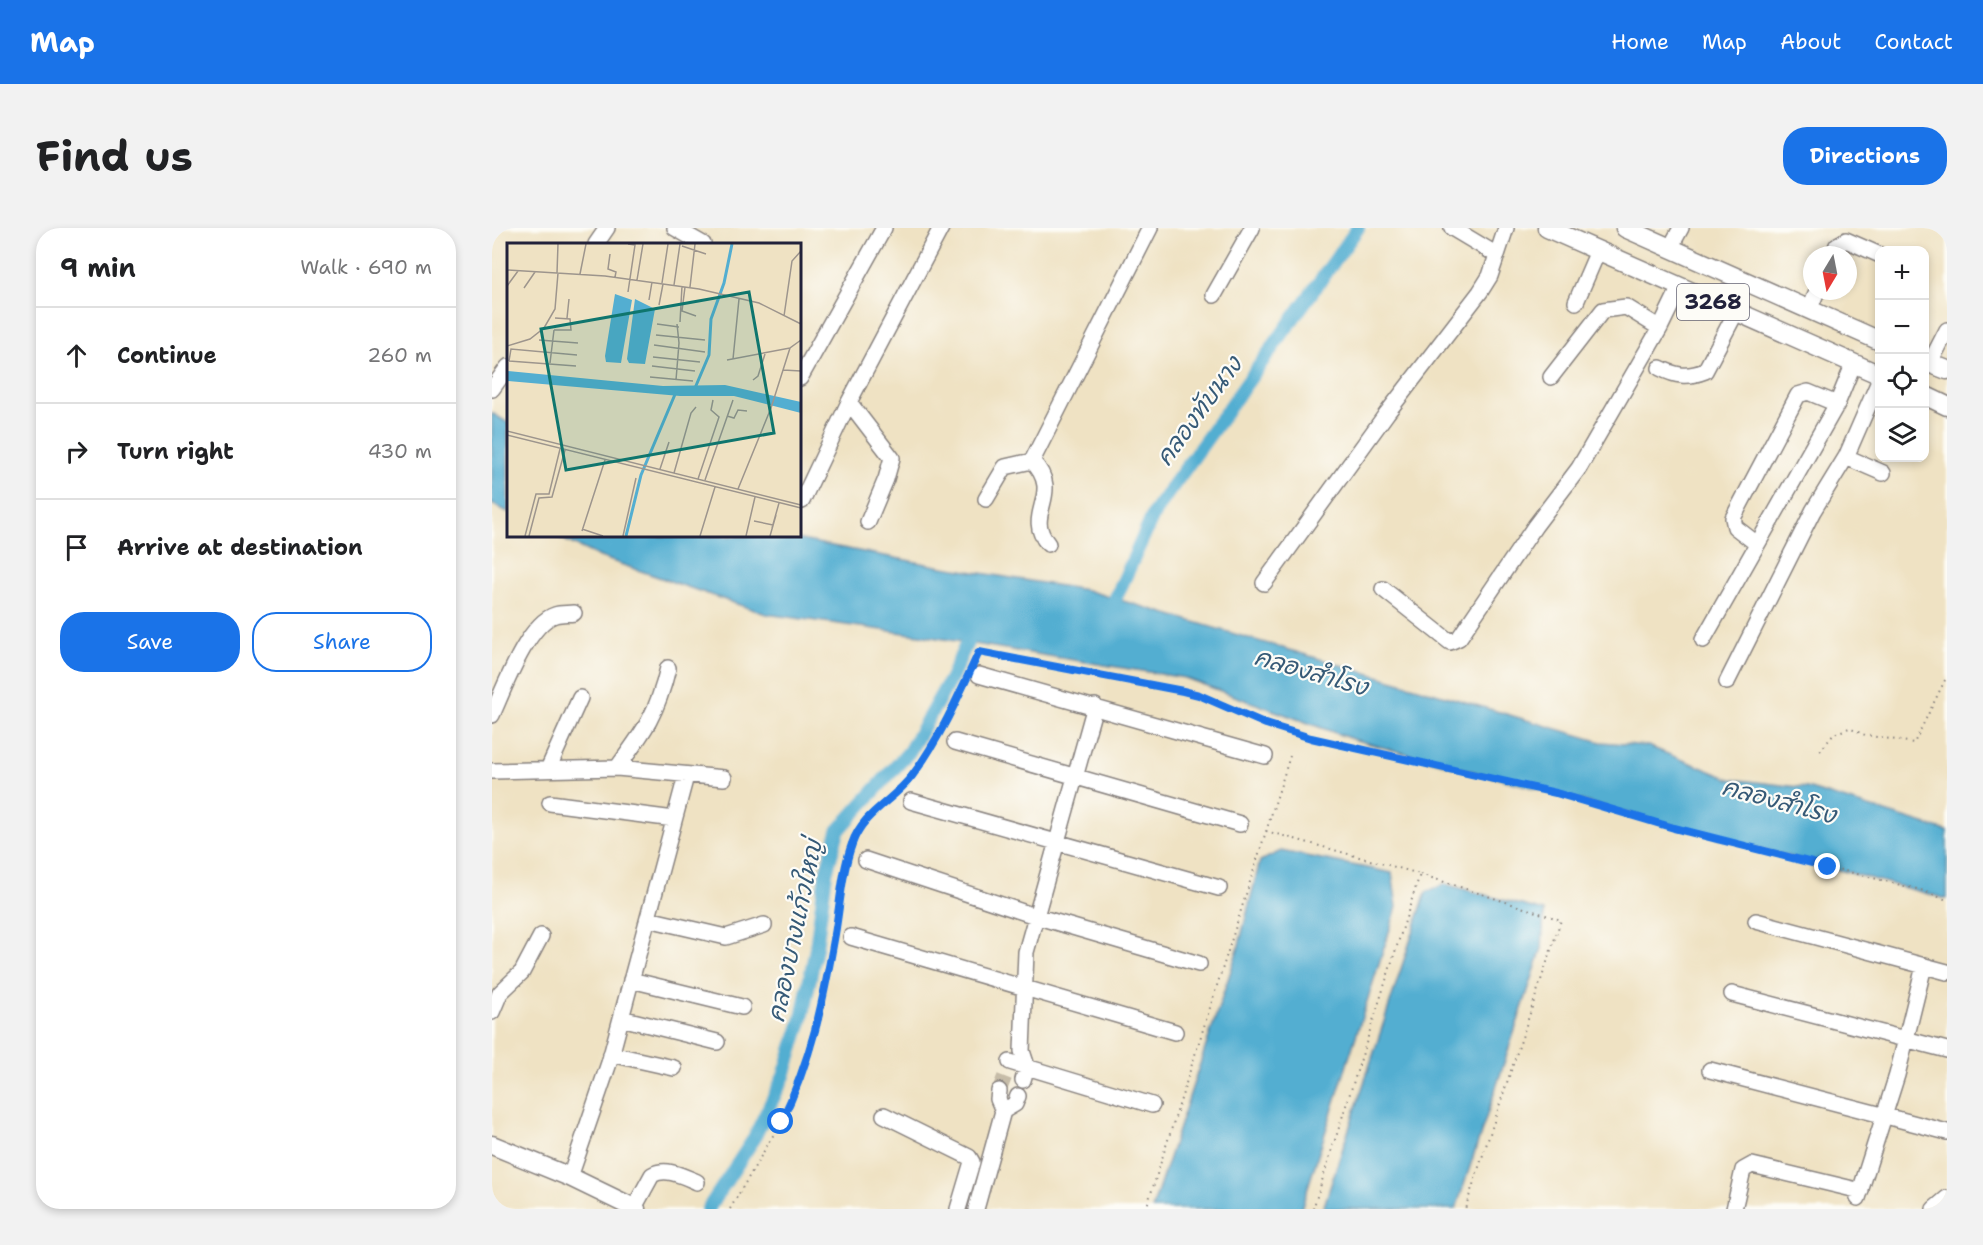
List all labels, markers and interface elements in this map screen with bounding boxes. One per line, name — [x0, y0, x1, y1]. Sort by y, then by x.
text: Map — [30, 23, 95, 61]
text: Home — [1611, 28, 1669, 56]
text: Map — [1702, 28, 1747, 56]
text: About — [1780, 28, 1841, 56]
text: Contact — [1874, 28, 1953, 56]
button: Directions — [1783, 127, 1947, 185]
text: Find us — [36, 128, 193, 184]
inset map — [507, 243, 801, 537]
north arrow — [1803, 246, 1857, 300]
map controls — [1875, 246, 1929, 462]
button: + — [1875, 246, 1929, 300]
text: 9 min — [60, 250, 136, 285]
text: Walk · 690 m — [300, 254, 432, 280]
road number: 3268 — [1677, 284, 1749, 320]
button: − — [1875, 300, 1929, 354]
icon: ahead — [60, 339, 93, 372]
text: Continue — [117, 341, 217, 370]
text: 260 m — [367, 342, 432, 368]
water label: คลองทับนาง — [1149, 349, 1250, 472]
button: locate — [1875, 354, 1929, 408]
button: layers — [1875, 408, 1929, 462]
icon: right — [60, 435, 93, 468]
text: Turn right — [117, 437, 234, 466]
text: 430 m — [368, 438, 432, 464]
icon: arrive — [60, 531, 93, 564]
text: Arrive at destination — [117, 533, 363, 562]
button: Save — [60, 612, 240, 672]
button: Share — [252, 612, 432, 672]
water label: คลองสำโรง — [1251, 641, 1374, 704]
water label: คลองสำโรง — [1719, 770, 1842, 832]
water label: คลองบางแก้วใหญ่ — [760, 833, 831, 1025]
route end — [1814, 853, 1840, 879]
route start — [767, 1108, 793, 1134]

